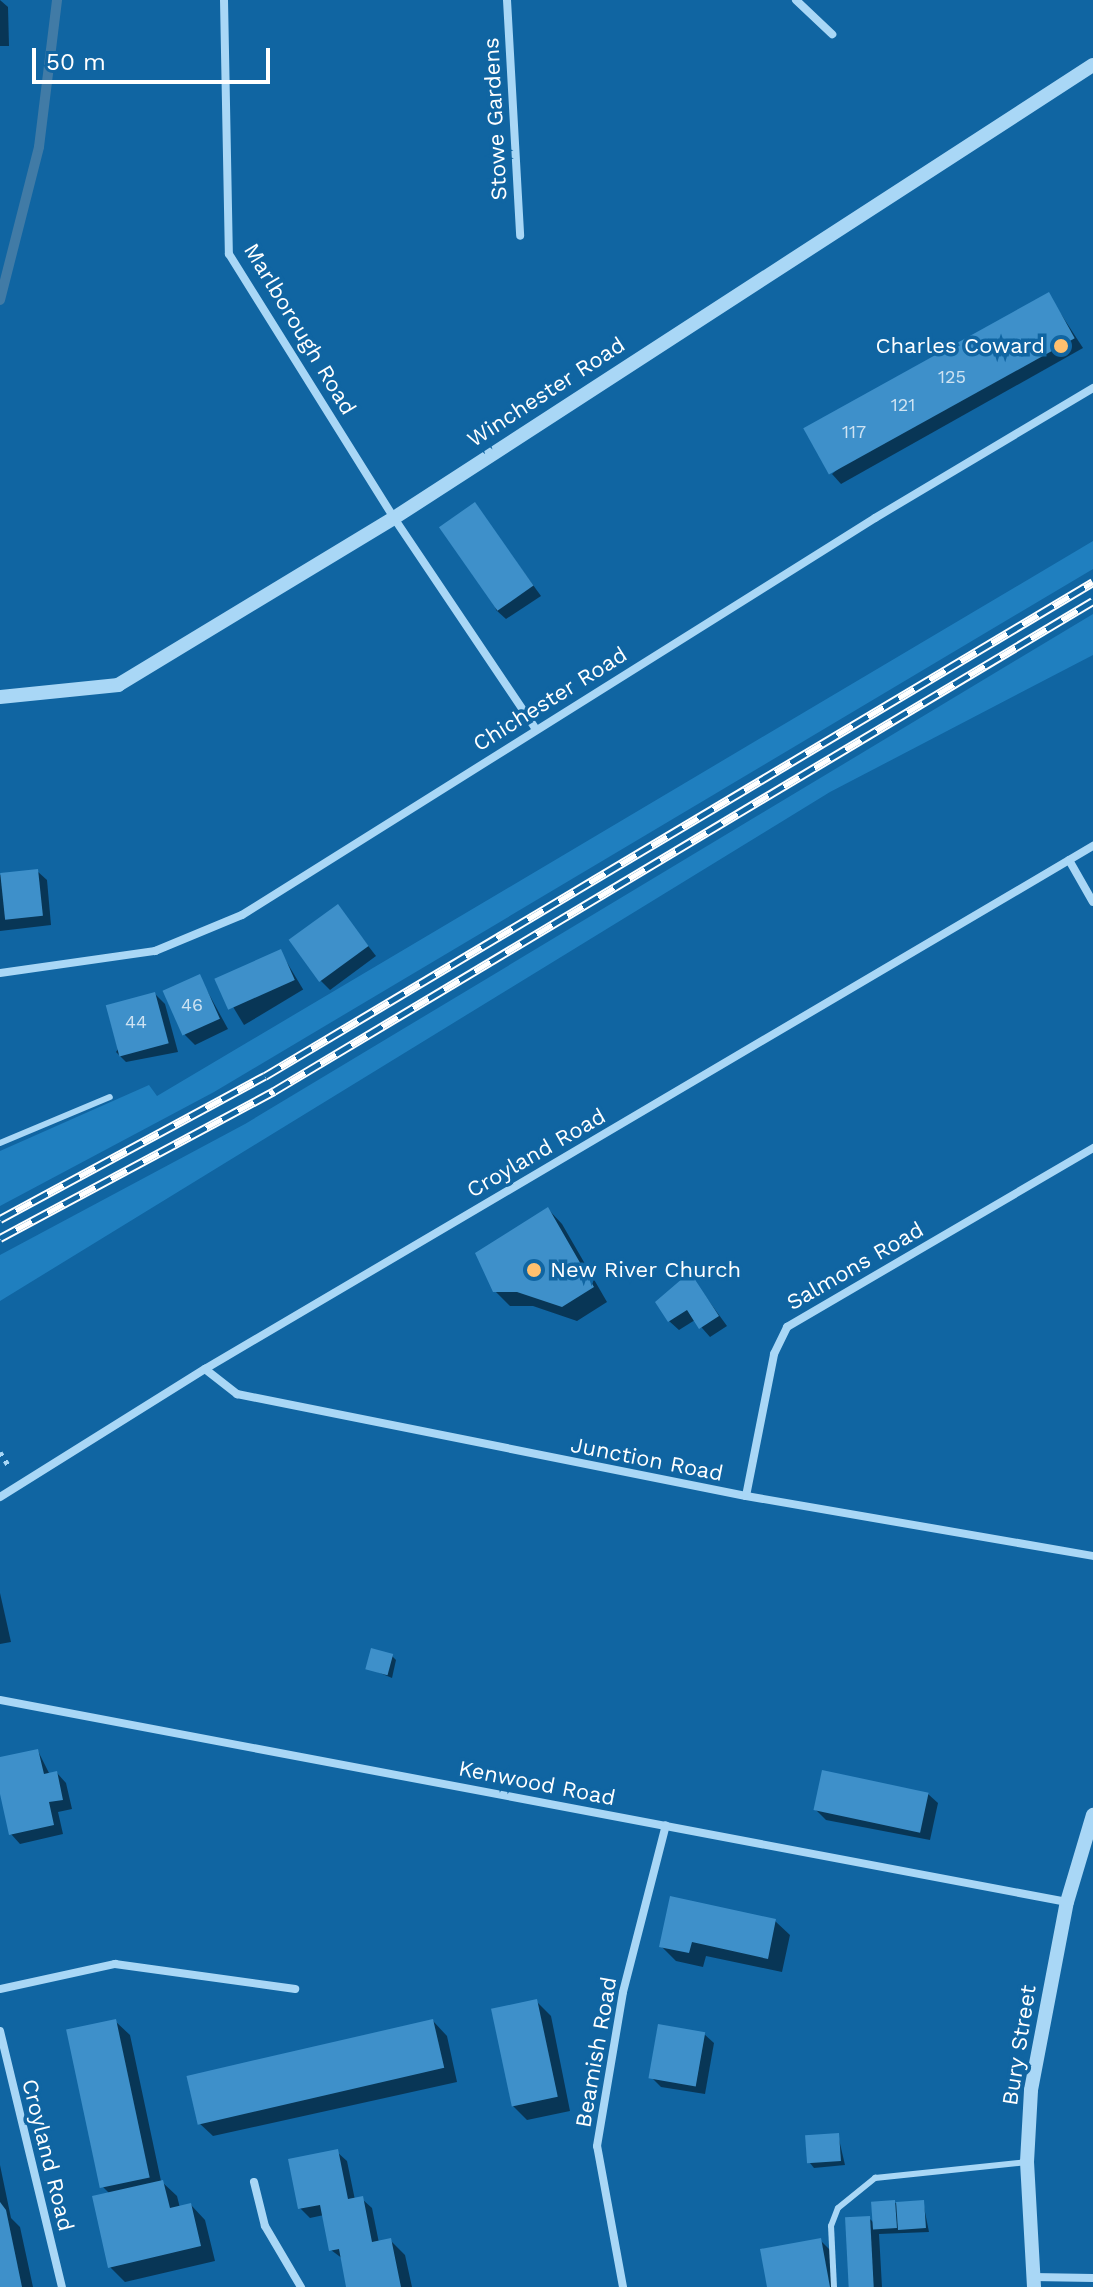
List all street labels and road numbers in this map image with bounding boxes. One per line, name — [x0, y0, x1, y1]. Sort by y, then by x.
street label: Stowe Gardens — [478, 37, 512, 201]
street label: Marlborough Road — [238, 238, 362, 420]
street label: Winchester Road — [462, 331, 630, 453]
street label: Chichester Road — [468, 641, 632, 757]
street label: Croyland Road — [462, 1103, 610, 1203]
street label: Salmons Road — [782, 1216, 928, 1316]
street label: Junction Road — [568, 1431, 726, 1487]
street label: Kenwood Road — [456, 1755, 618, 1811]
street label: Beamish Road — [570, 1974, 622, 2130]
street label: Bury Street — [996, 1983, 1042, 2107]
street label: Croyland Road — [16, 2076, 80, 2234]

